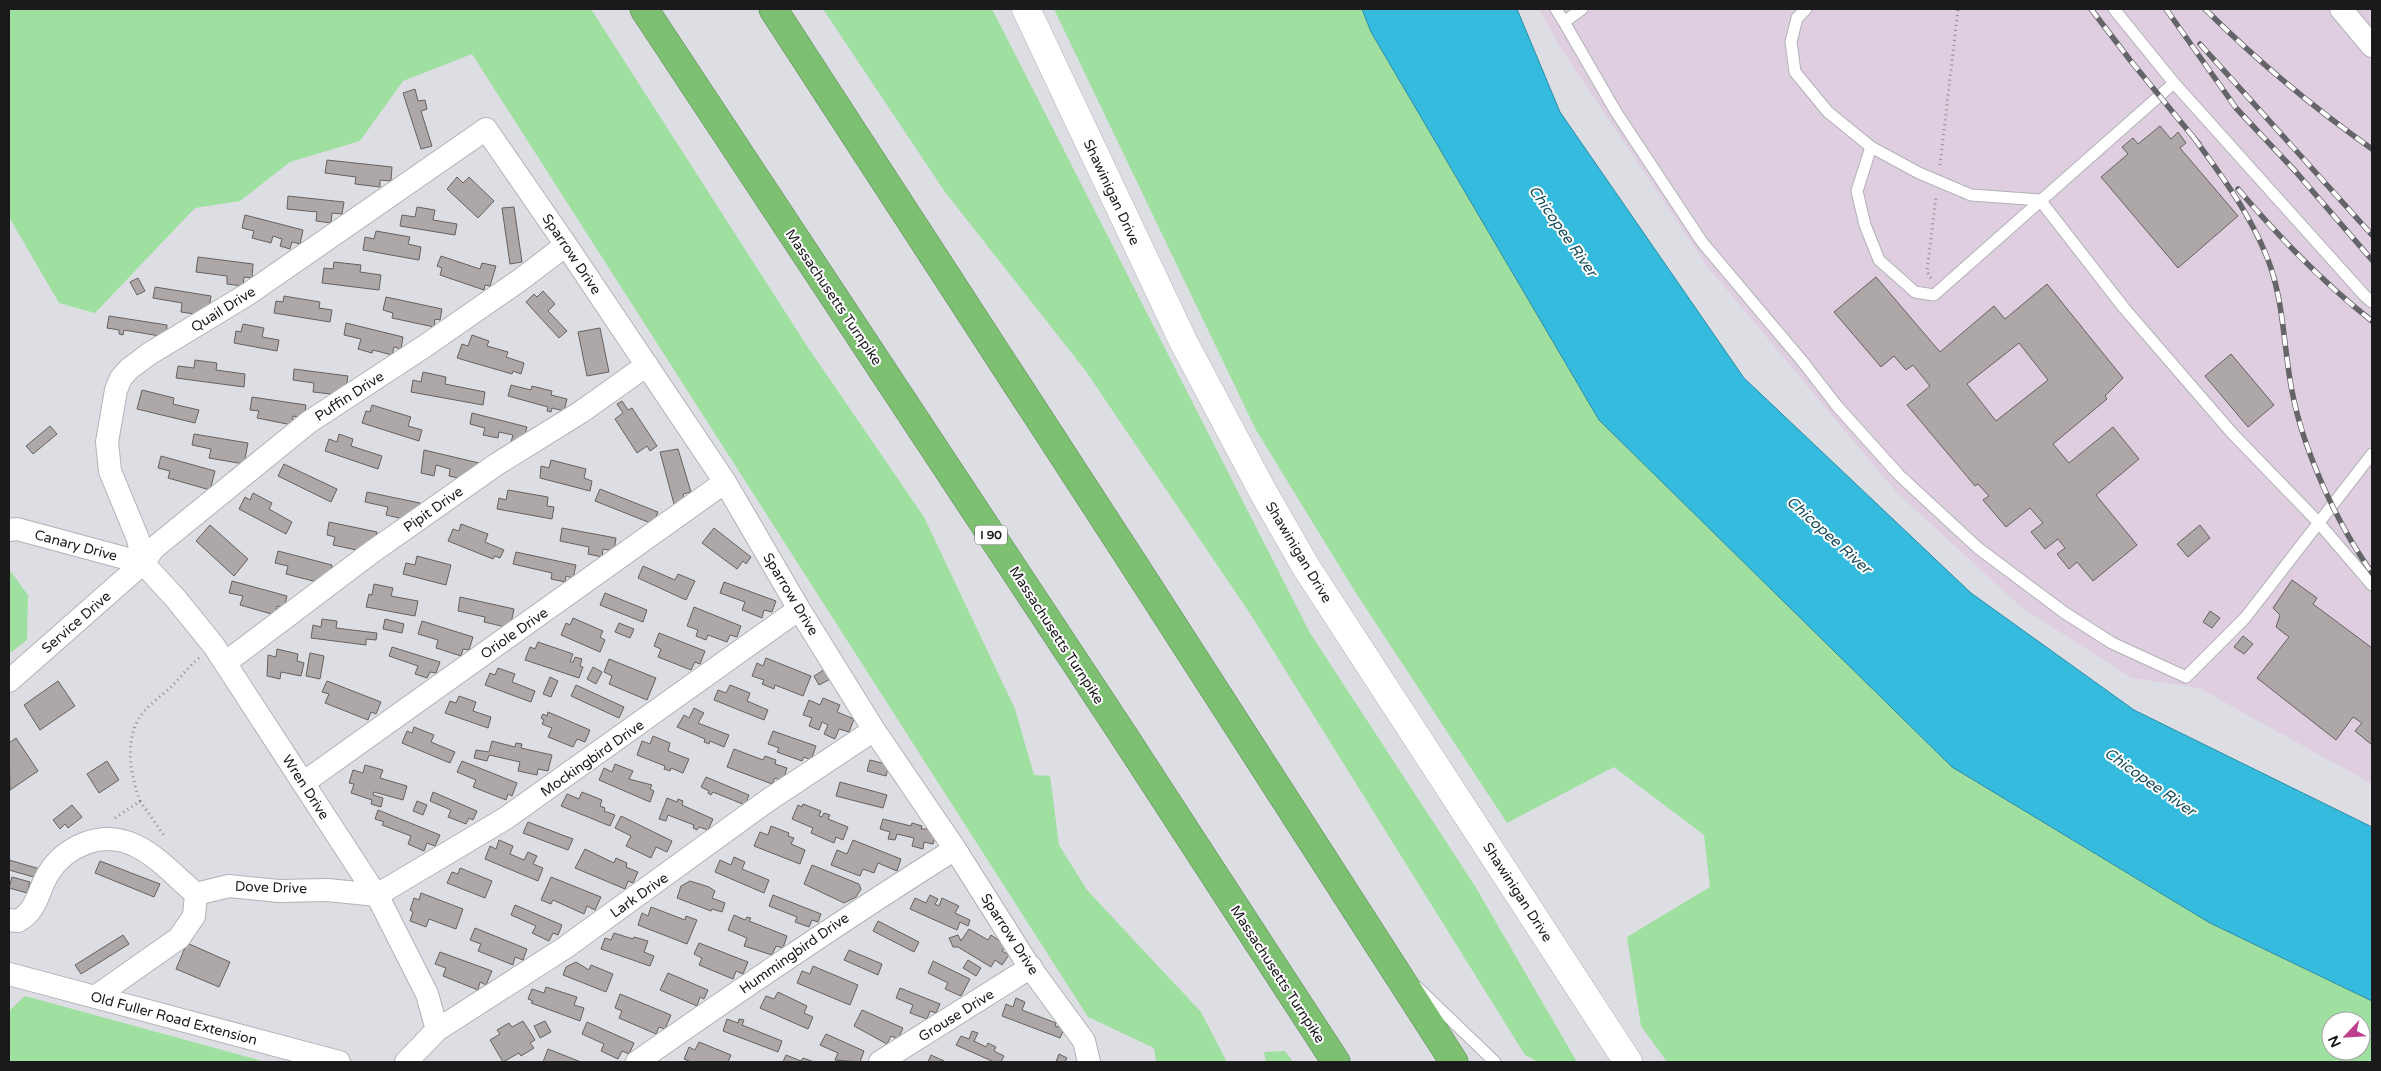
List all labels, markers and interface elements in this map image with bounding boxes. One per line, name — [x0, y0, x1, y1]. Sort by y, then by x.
street label: Shawinigan Drive — [1080, 137, 1144, 248]
water label: Chicopee River — [1525, 182, 1602, 282]
street label: Sparrow Drive — [538, 211, 605, 298]
street label: Massachusetts Turnpike — [782, 226, 886, 369]
street label: Quail Drive — [188, 283, 259, 336]
street label: Puffin Drive — [312, 368, 387, 425]
street label: Pipit Drive — [400, 483, 466, 536]
water label: Chicopee River — [1783, 492, 1877, 579]
street label: Shawinigan Drive — [1262, 499, 1335, 606]
street label: Canary Drive — [33, 526, 119, 565]
road number: I 90 — [975, 526, 1007, 544]
street label: Sparrow Drive — [759, 550, 822, 639]
street label: Massachusetts Turnpike — [1006, 563, 1108, 707]
street label: Service Drive — [38, 588, 115, 657]
street label: Oriole Drive — [477, 604, 551, 663]
street label: Mockingbird Drive — [537, 716, 647, 800]
water label: Chicopee River — [2101, 744, 2201, 821]
street label: Wren Drive — [278, 752, 333, 823]
street label: Shawinigan Drive — [1479, 840, 1556, 945]
street label: Lark Drive — [607, 869, 672, 922]
street label: Dove Drive — [235, 878, 307, 897]
street label: Sparrow Drive — [977, 890, 1042, 978]
street label: Massachusetts Turnpike — [1227, 902, 1329, 1046]
street label: Hummingbird Drive — [736, 909, 852, 998]
street label: Grouse Drive — [915, 986, 997, 1045]
street label: Old Fuller Road Extension — [89, 988, 259, 1049]
north arrow — [2321, 1011, 2371, 1061]
text: N — [2325, 1033, 2345, 1050]

